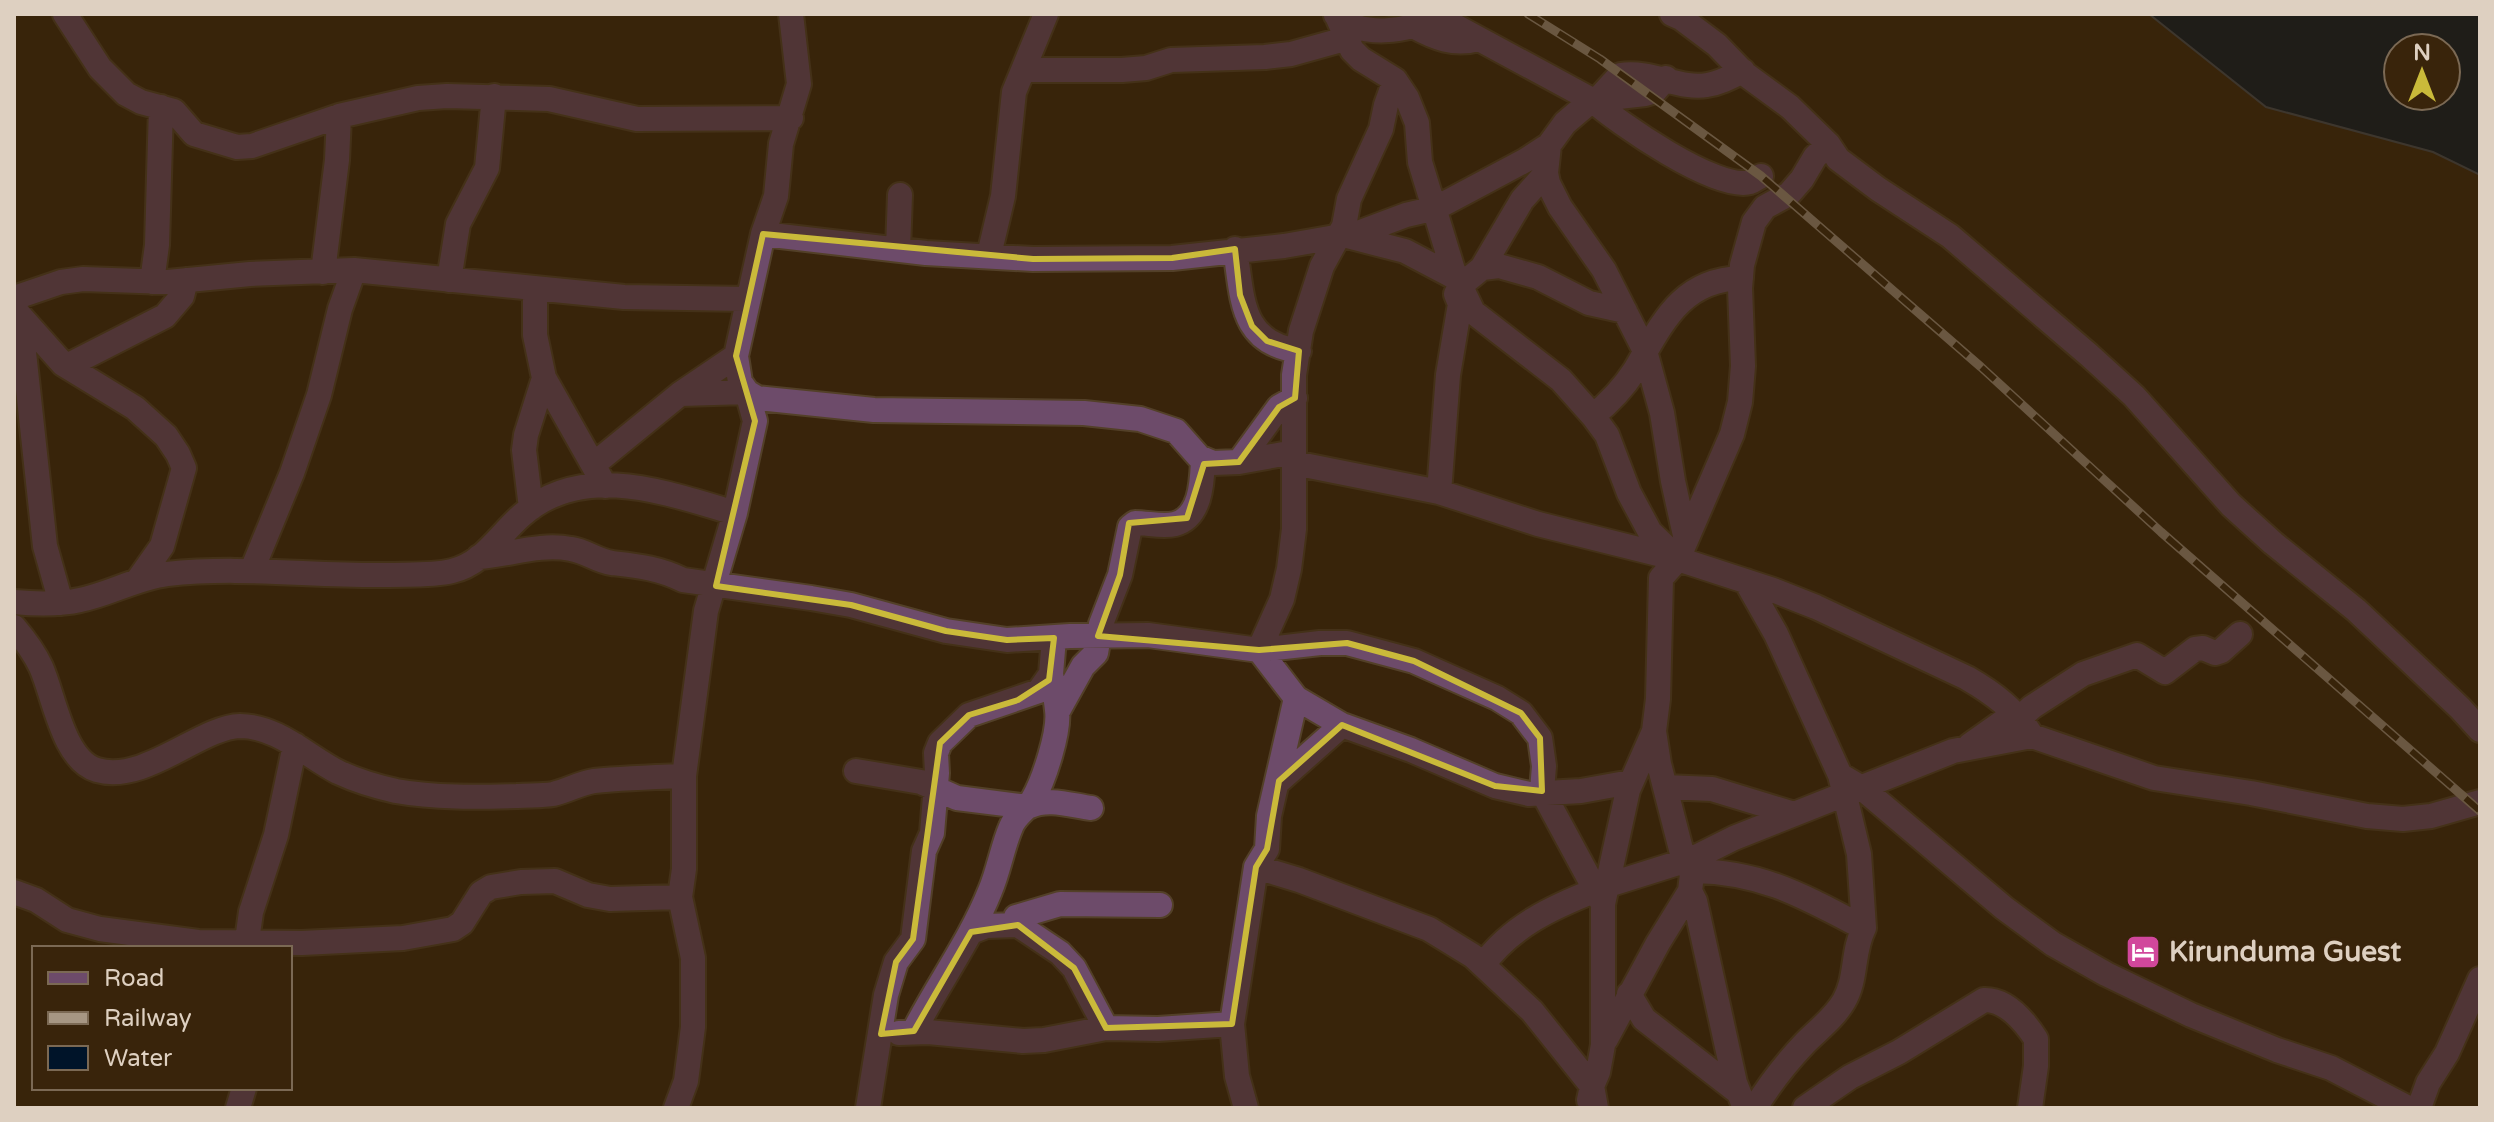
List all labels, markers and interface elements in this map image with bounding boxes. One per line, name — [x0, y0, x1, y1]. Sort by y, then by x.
north arrow — [2382, 32, 2462, 112]
text: N — [2413, 40, 2431, 66]
hotel icon: Kirunduma Guest — [2124, 933, 2162, 971]
place label: Kirunduma Guest — [2169, 935, 2401, 969]
legend — [32, 946, 292, 1090]
text: Road — [104, 964, 164, 993]
text: Railway — [104, 1004, 192, 1033]
text: Water — [104, 1044, 173, 1073]

